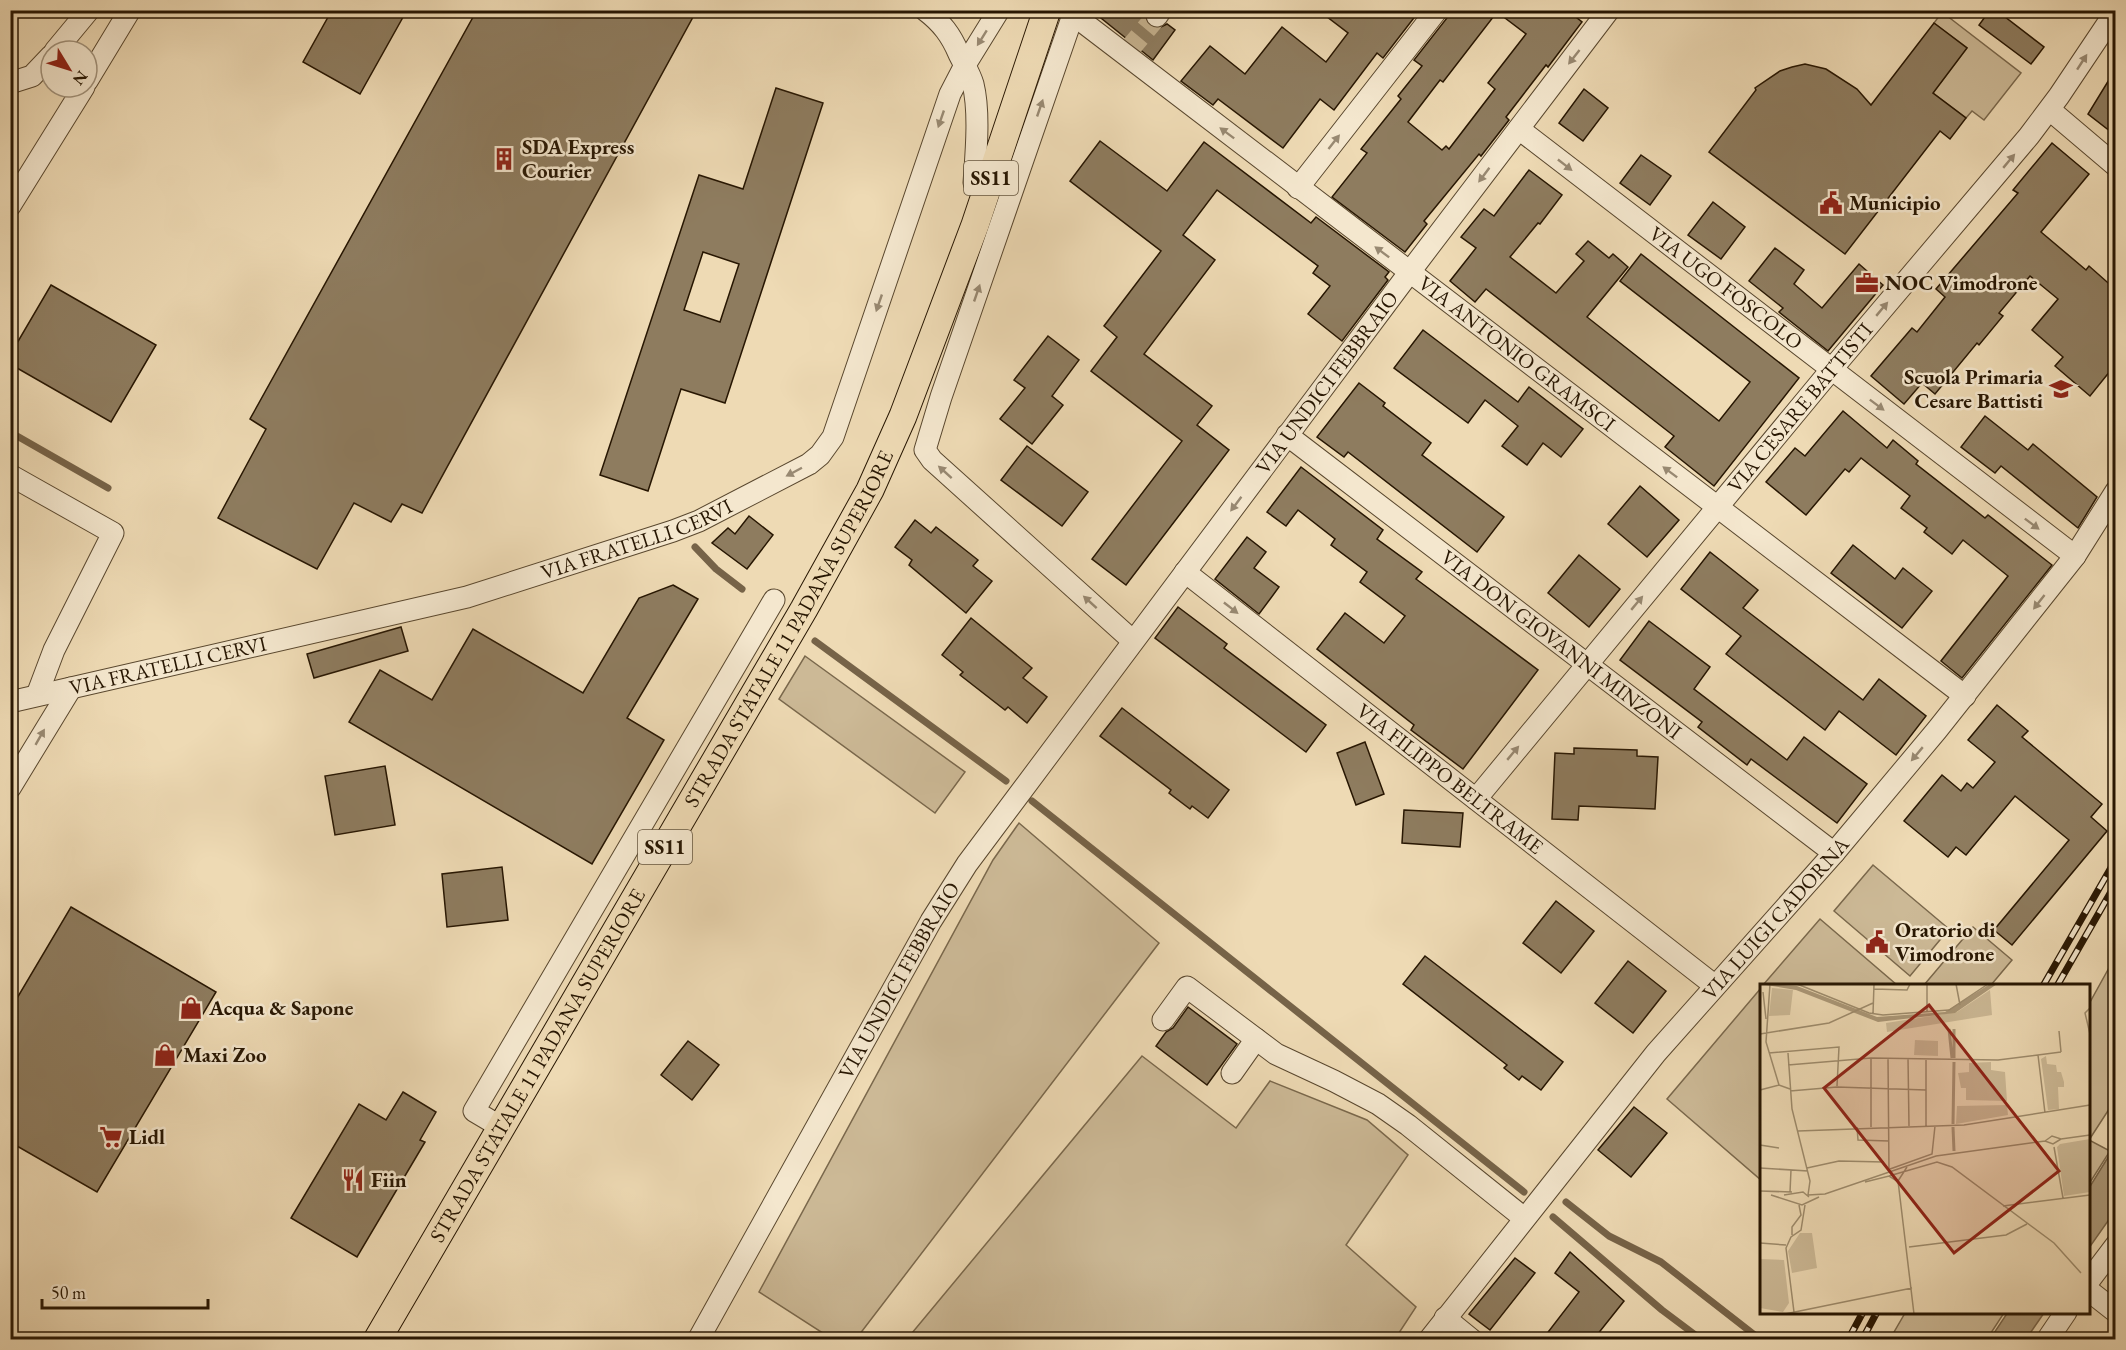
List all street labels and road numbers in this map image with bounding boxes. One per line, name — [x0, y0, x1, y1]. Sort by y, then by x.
road number: SS11 — [964, 161, 1018, 195]
street label: VIA UGO FOSCOLO — [1644, 220, 1809, 355]
street label: VIA ANTONIO GRAMSCI — [1413, 269, 1621, 437]
street label: VIA UNDICI FEBBRAIO — [1249, 285, 1404, 479]
street label: VIA CESARE BATTISTI — [1721, 317, 1878, 498]
street label: STRADA STATALE 11 PADANA SUPERIORE — [677, 446, 899, 812]
street label: VIA FRATELLI CERVI — [537, 492, 737, 585]
street label: VIA DON GIOVANNI MINZONI — [1436, 543, 1687, 745]
street label: VIA FRATELLI CERVI — [67, 630, 269, 701]
street label: VIA FILIPPO BELTRAME — [1351, 697, 1549, 860]
road number: SS11 — [638, 830, 692, 864]
street label: VIA LUIGI CADORNA — [1696, 831, 1855, 1005]
street label: VIA UNDICI FEBBRAIO — [832, 877, 965, 1083]
street label: STRADA STATALE 11 PADANA SUPERIORE — [423, 883, 651, 1247]

